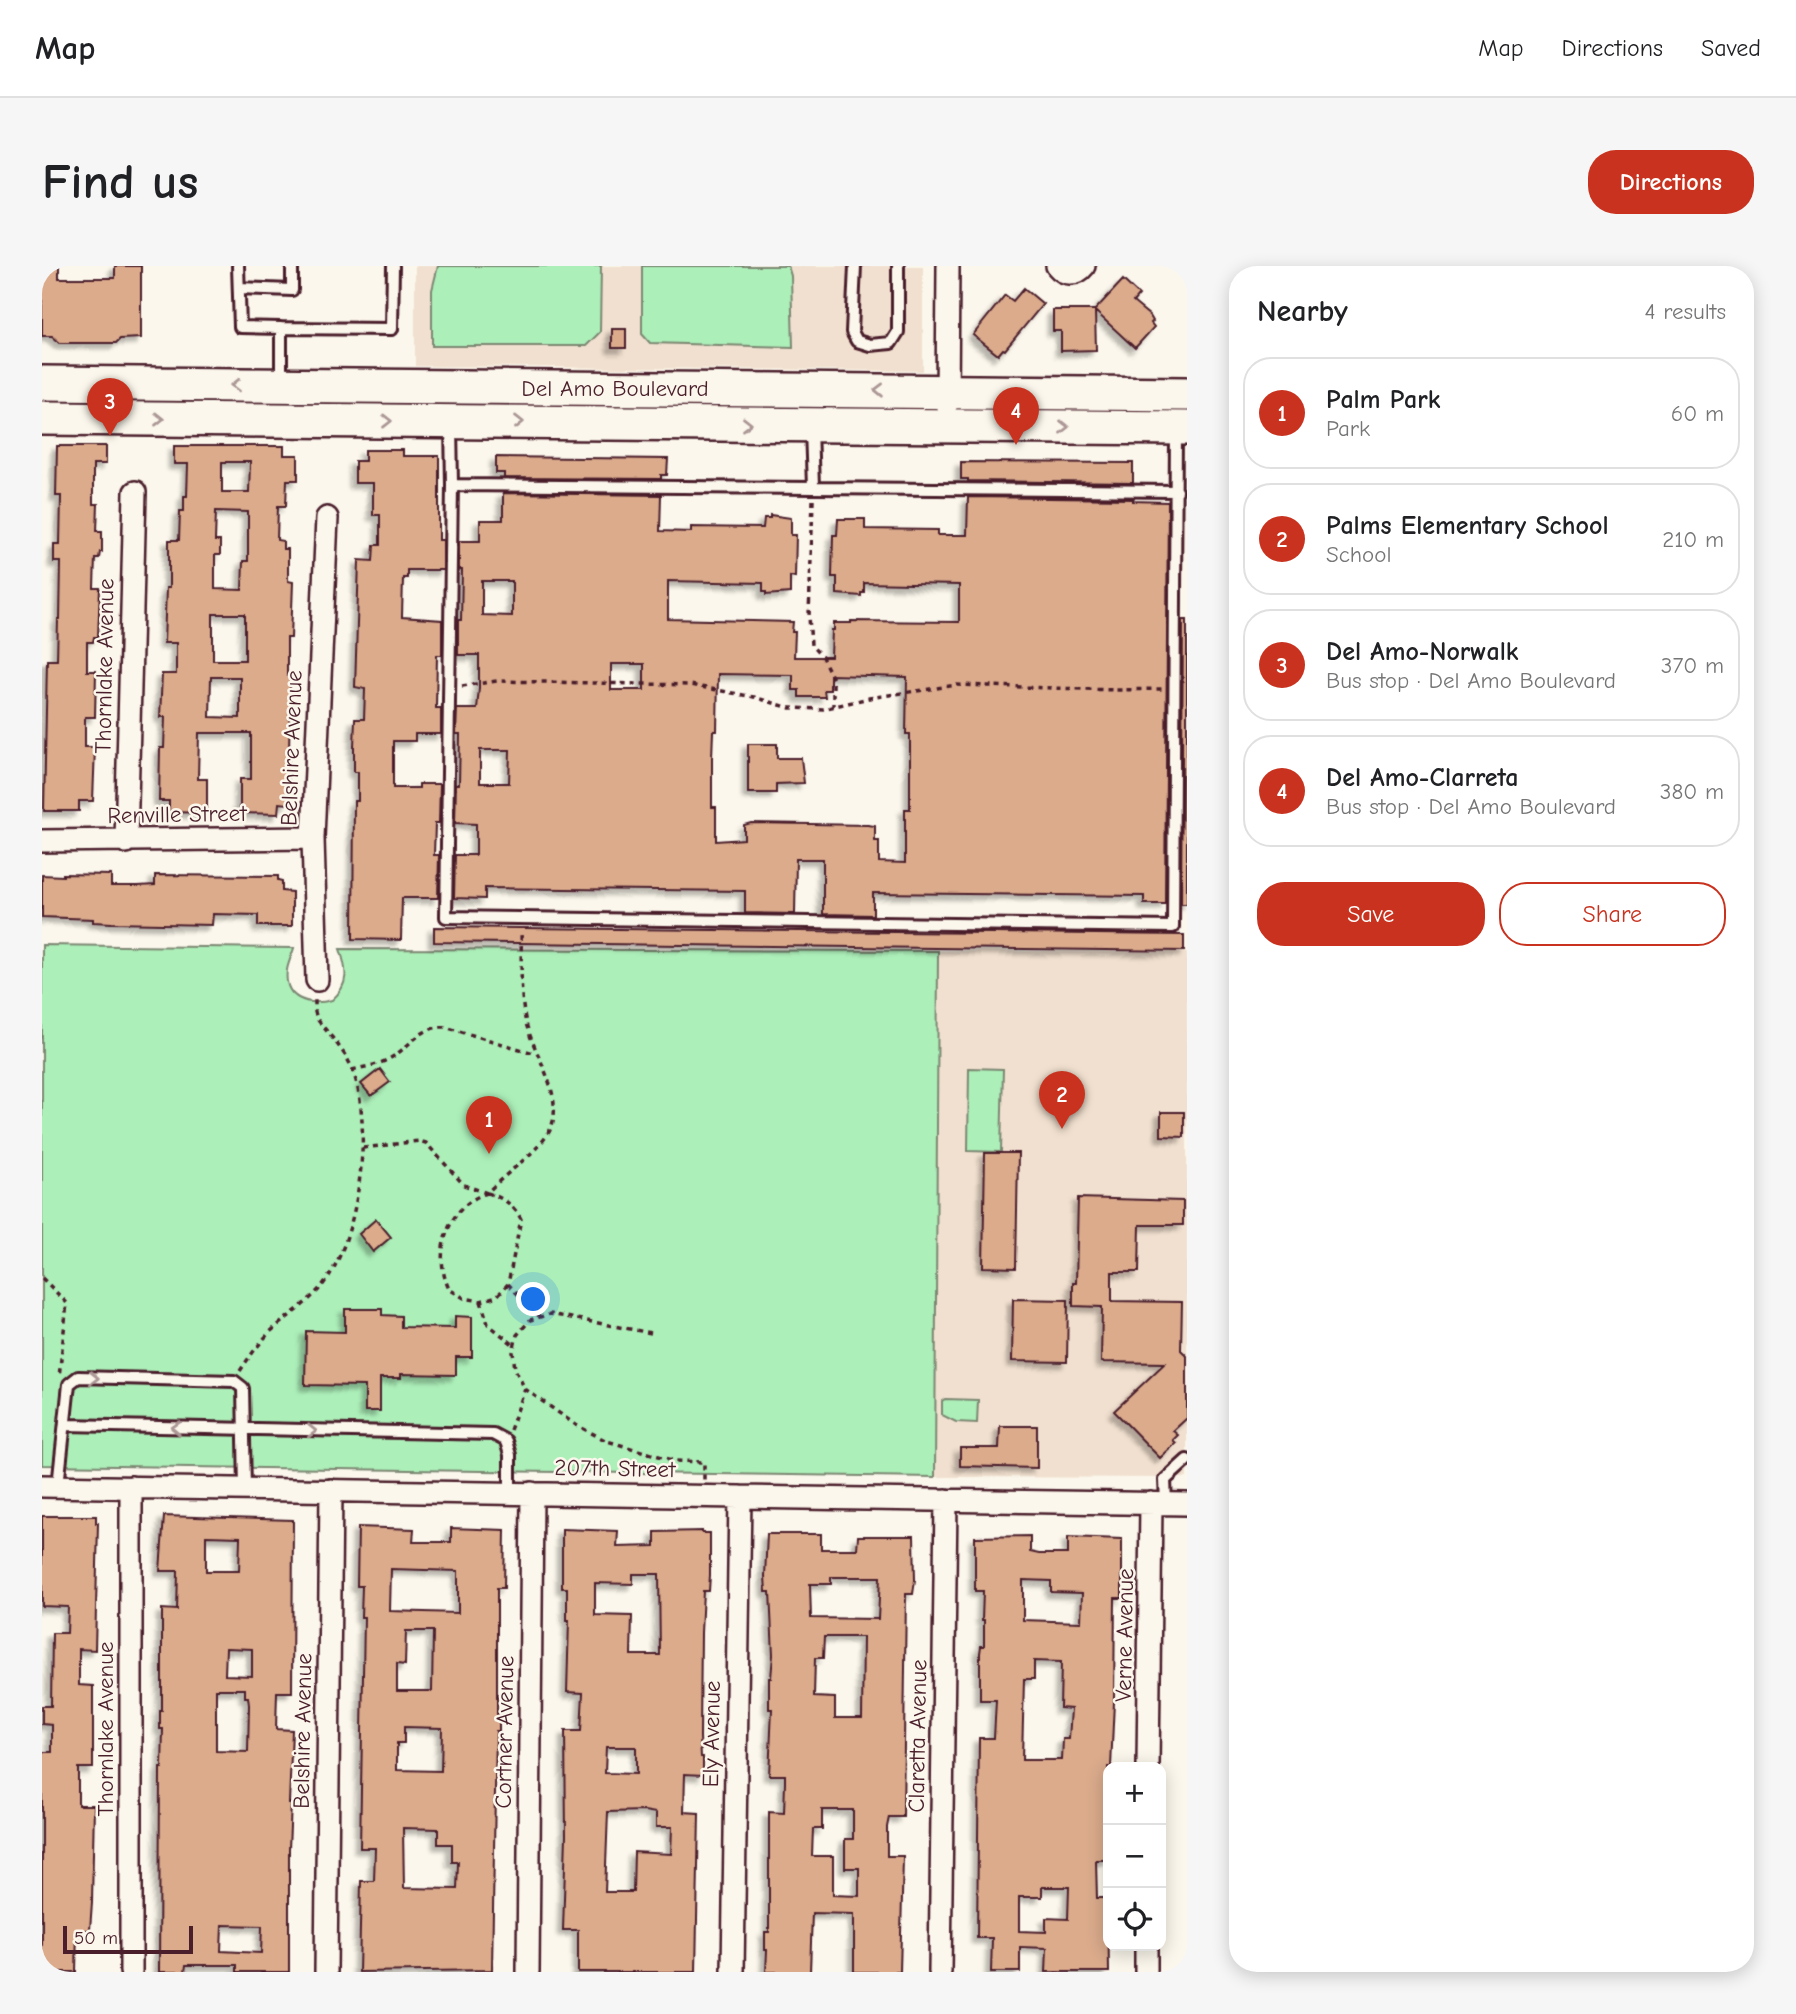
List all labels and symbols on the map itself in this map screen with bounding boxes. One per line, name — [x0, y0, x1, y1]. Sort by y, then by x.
street label: Del Amo Boulevard — [521, 375, 709, 402]
one-way arrow — [230, 377, 241, 392]
pin: 3 — [87, 378, 133, 436]
one-way arrow — [873, 383, 884, 398]
pin: 4 — [993, 387, 1039, 445]
one-way arrow — [154, 411, 165, 427]
one-way arrow — [382, 413, 392, 429]
one-way arrow — [514, 414, 525, 430]
one-way arrow — [742, 416, 752, 432]
one-way arrow — [1059, 419, 1070, 435]
street label: Thornlake Avenue — [89, 578, 120, 754]
street label: Belshire Avenue — [275, 670, 308, 826]
street label: Renville Street — [107, 800, 248, 829]
pin: 2 — [1039, 1071, 1085, 1129]
pin: 1 — [466, 1096, 512, 1154]
your location — [516, 1282, 550, 1316]
one-way arrow — [89, 1370, 100, 1386]
one-way arrow — [170, 1421, 181, 1436]
one-way arrow — [307, 1423, 318, 1439]
street label: 207th Street — [554, 1454, 677, 1483]
street label: Verne Avenue — [1110, 1568, 1139, 1702]
street label: Thornlake Avenue — [92, 1641, 119, 1817]
street label: Belshire Avenue — [288, 1653, 317, 1809]
street label: Cortner Avenue — [490, 1655, 519, 1809]
street label: Claretta Avenue — [903, 1659, 932, 1813]
street label: Ely Avenue — [697, 1680, 726, 1788]
scale bar — [63, 1923, 192, 1955]

